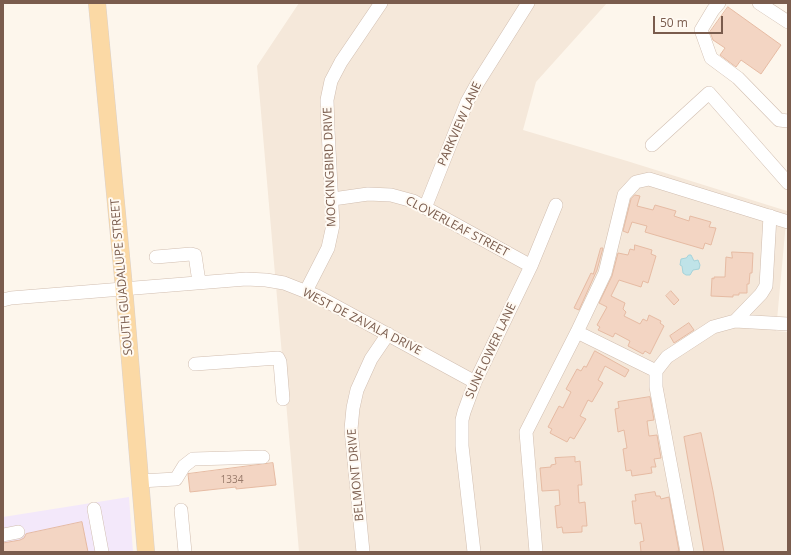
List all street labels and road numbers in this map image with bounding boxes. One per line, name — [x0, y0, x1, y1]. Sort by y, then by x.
street label: PARKVIEW LANE — [435, 80, 485, 168]
street label: MOCKINGBIRD DRIVE — [321, 107, 339, 227]
street label: CLOVERLEAF STREET — [403, 194, 511, 260]
street label: SOUTH GUADALUPE STREET — [108, 198, 136, 356]
street label: WEST DE ZAVALA DRIVE — [300, 286, 424, 358]
street label: SUNFLOWER LANE — [463, 301, 519, 401]
street label: BELMONT DRIVE — [345, 428, 367, 522]

